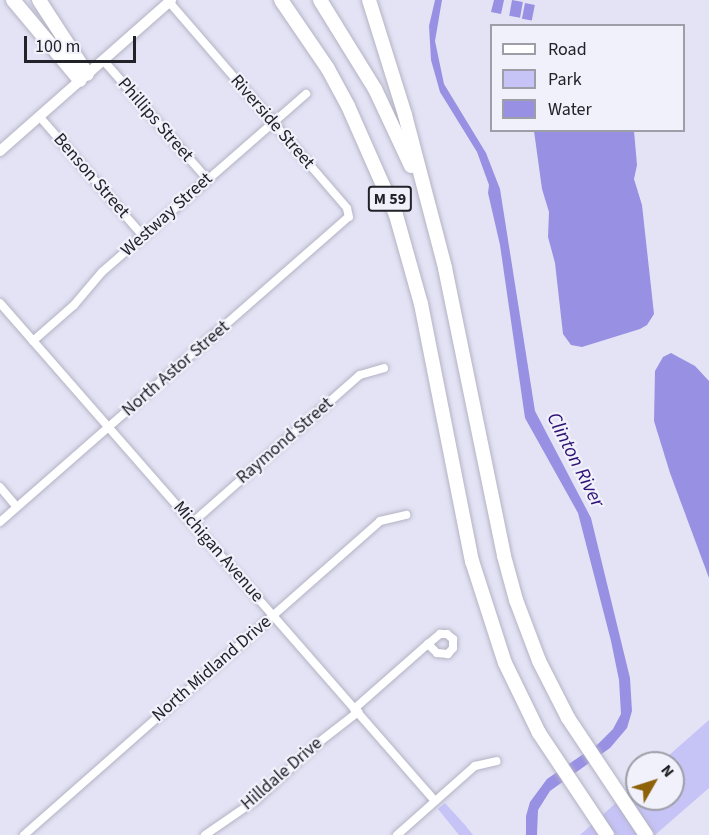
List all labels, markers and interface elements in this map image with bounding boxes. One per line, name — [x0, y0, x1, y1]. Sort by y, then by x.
scale bar — [27, 24, 140, 62]
legend — [490, 24, 685, 132]
text: 100 m — [35, 34, 80, 59]
text: Road — [548, 37, 587, 62]
text: Park — [548, 67, 582, 92]
street label: Riverside Street — [225, 70, 319, 174]
street label: Phillips Street — [113, 74, 197, 166]
text: Water — [548, 97, 592, 122]
street label: Benson Street — [48, 129, 134, 223]
street label: Westway Street — [117, 168, 217, 262]
road number: M 59 — [368, 186, 412, 212]
street label: North Astor Street — [118, 317, 234, 421]
street label: Raymond Street — [232, 393, 338, 489]
water label: Clinton River — [541, 408, 609, 512]
street label: Michigan Avenue — [168, 497, 268, 607]
street label: North Midland Drive — [148, 611, 276, 727]
street label: Hilldale Drive — [237, 733, 327, 815]
north arrow — [625, 751, 685, 811]
text: N — [656, 760, 679, 782]

